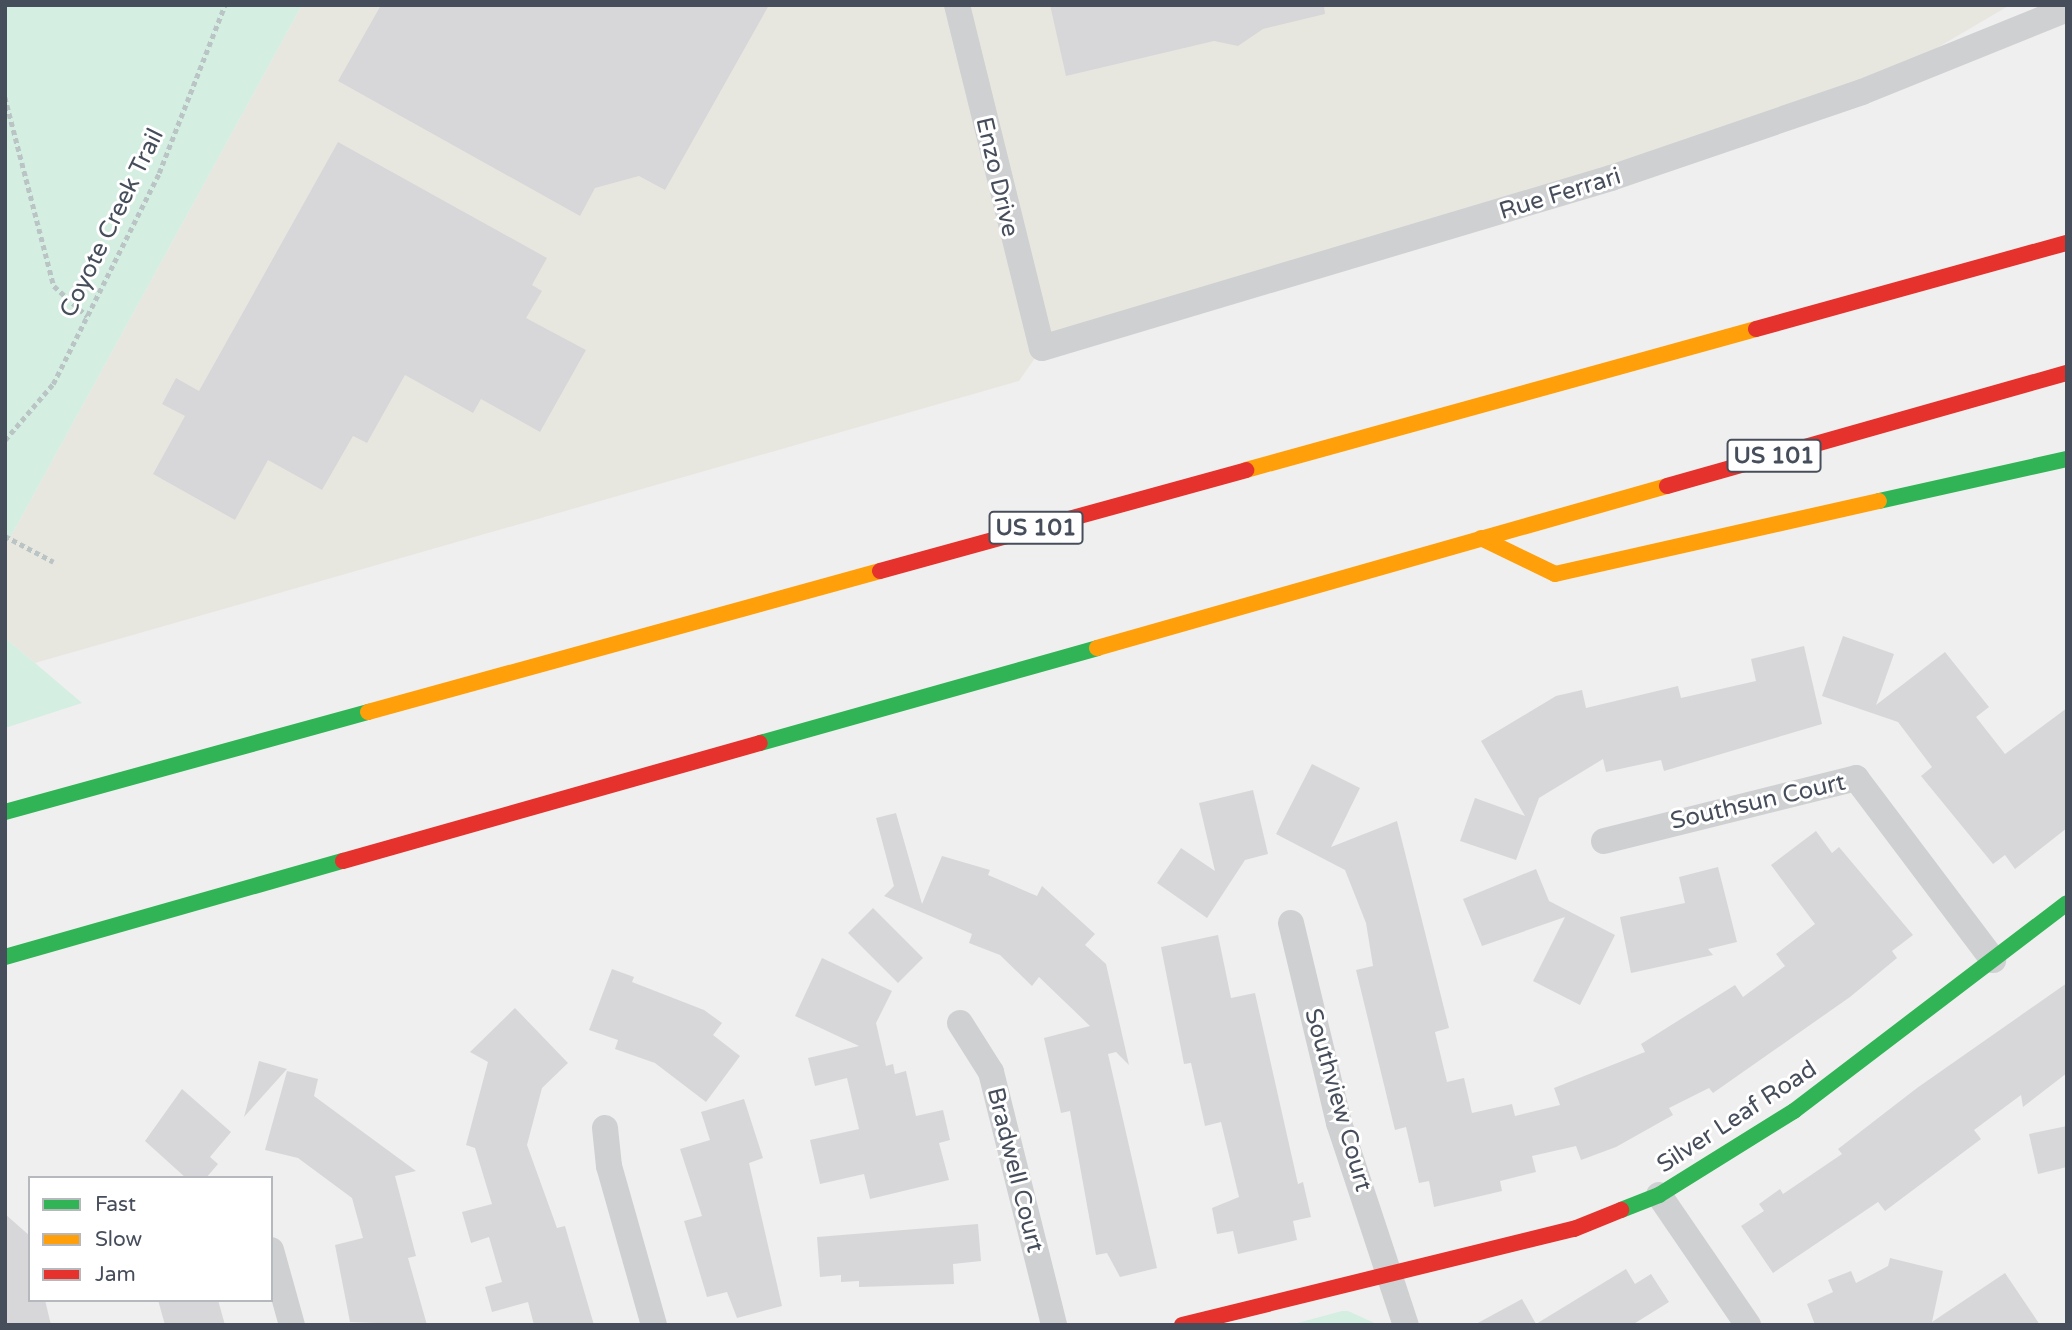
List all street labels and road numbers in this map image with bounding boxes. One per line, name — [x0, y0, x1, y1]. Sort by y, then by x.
street label: Enzo Drive — [969, 114, 1025, 240]
street label: Coyote Creek Trail — [54, 124, 170, 322]
street label: Rue Ferrari — [1496, 162, 1624, 226]
road number: US 101 — [1725, 436, 1823, 476]
road number: US 101 — [987, 508, 1085, 548]
street label: Southsun Court — [1668, 768, 1848, 836]
street label: Southview Court — [1298, 1005, 1378, 1195]
street label: Silver Leaf Road — [1652, 1055, 1822, 1179]
street label: Bradwell Court — [981, 1085, 1049, 1255]

